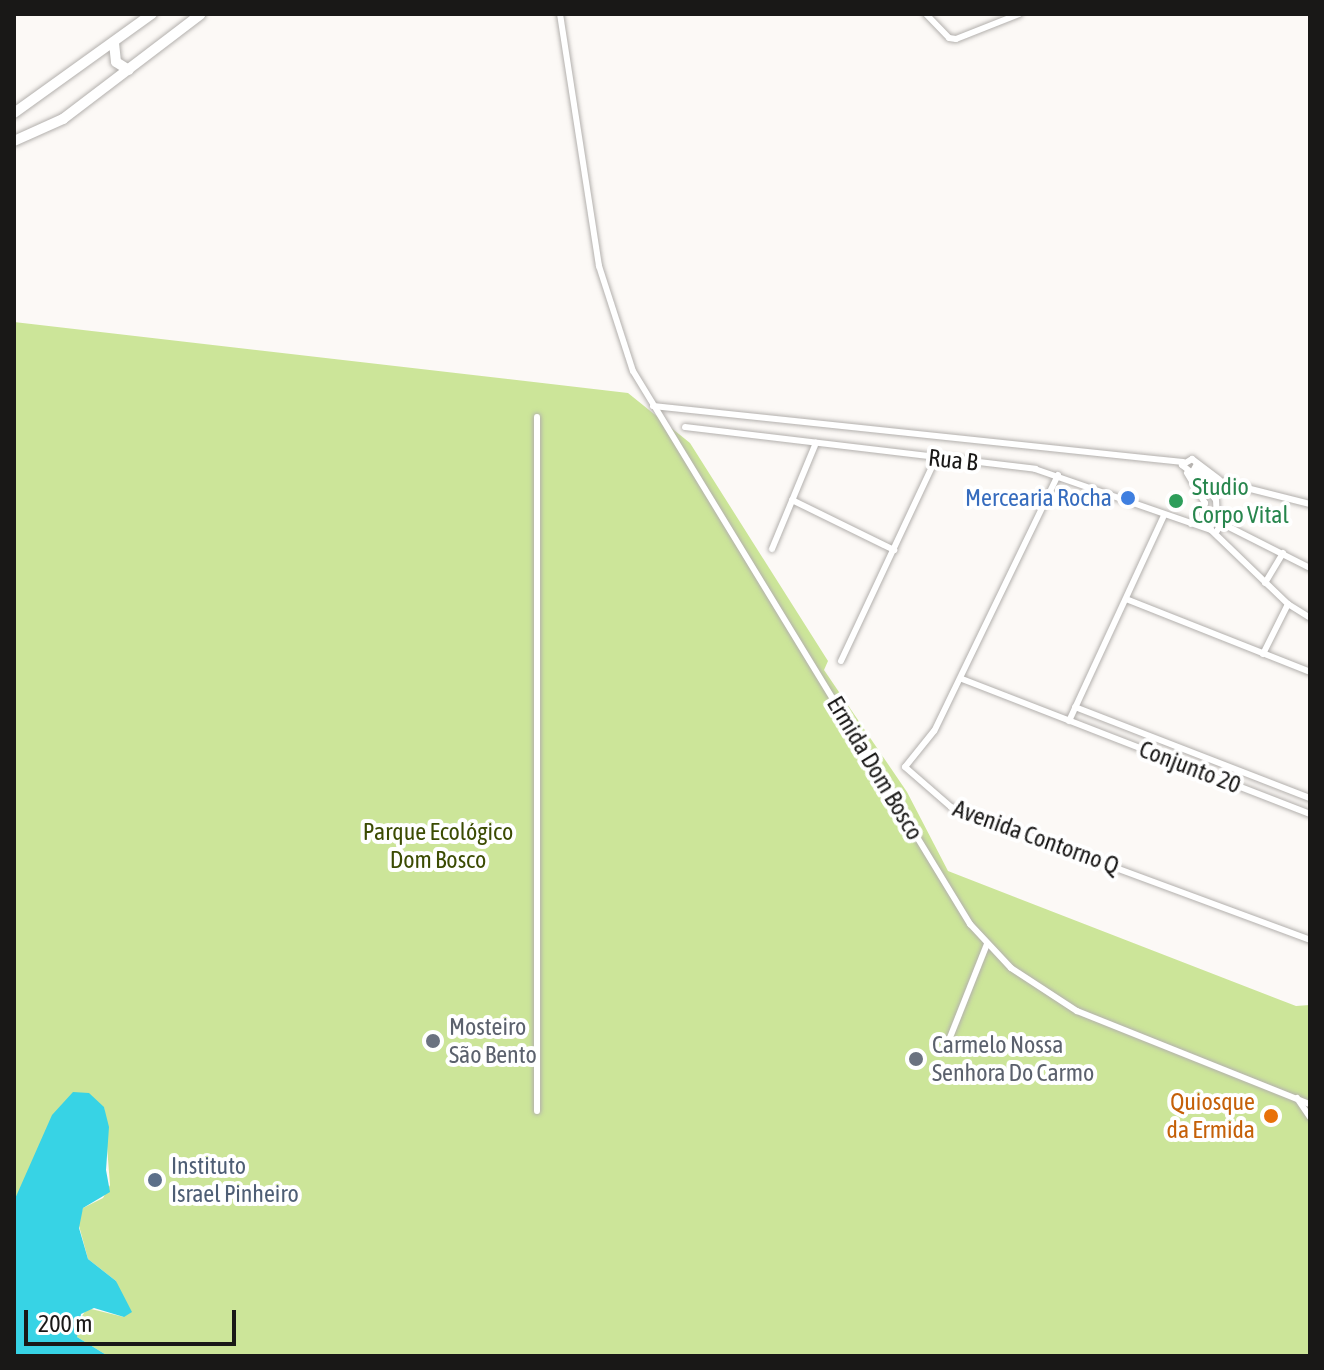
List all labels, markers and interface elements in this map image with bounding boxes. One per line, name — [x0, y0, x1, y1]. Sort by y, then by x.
street label: Rua B — [927, 443, 979, 477]
place label: Studio Corpo Vital — [1192, 473, 1289, 529]
place label: Mercearia Rocha — [965, 484, 1112, 512]
marker: Mercearia Rocha — [1119, 489, 1137, 507]
marker: Studio Corpo Vital — [1167, 492, 1185, 510]
street label: Ermida Dom Bosco — [821, 691, 929, 845]
street label: Conjunto 20 — [1135, 735, 1245, 799]
street label: Avenida Contorno Q — [949, 794, 1123, 880]
park label: Parque Ecológico Dom Bosco — [363, 818, 513, 874]
place label: Mosteiro São Bento — [449, 1013, 537, 1069]
place label: Carmelo Nossa Senhora Do Carmo — [932, 1031, 1094, 1087]
marker: Mosteiro São Bento — [424, 1032, 442, 1050]
marker: Carmelo Nossa Senhora Do Carmo — [907, 1050, 925, 1068]
place label: Quiosque da Ermida — [1167, 1088, 1255, 1144]
marker: Quiosque da Ermida — [1262, 1107, 1280, 1125]
place label: Instituto Israel Pinheiro — [171, 1152, 299, 1208]
marker: Instituto Israel Pinheiro — [146, 1171, 164, 1189]
scale bar — [28, 1294, 240, 1344]
text: 200 m — [38, 1310, 92, 1337]

